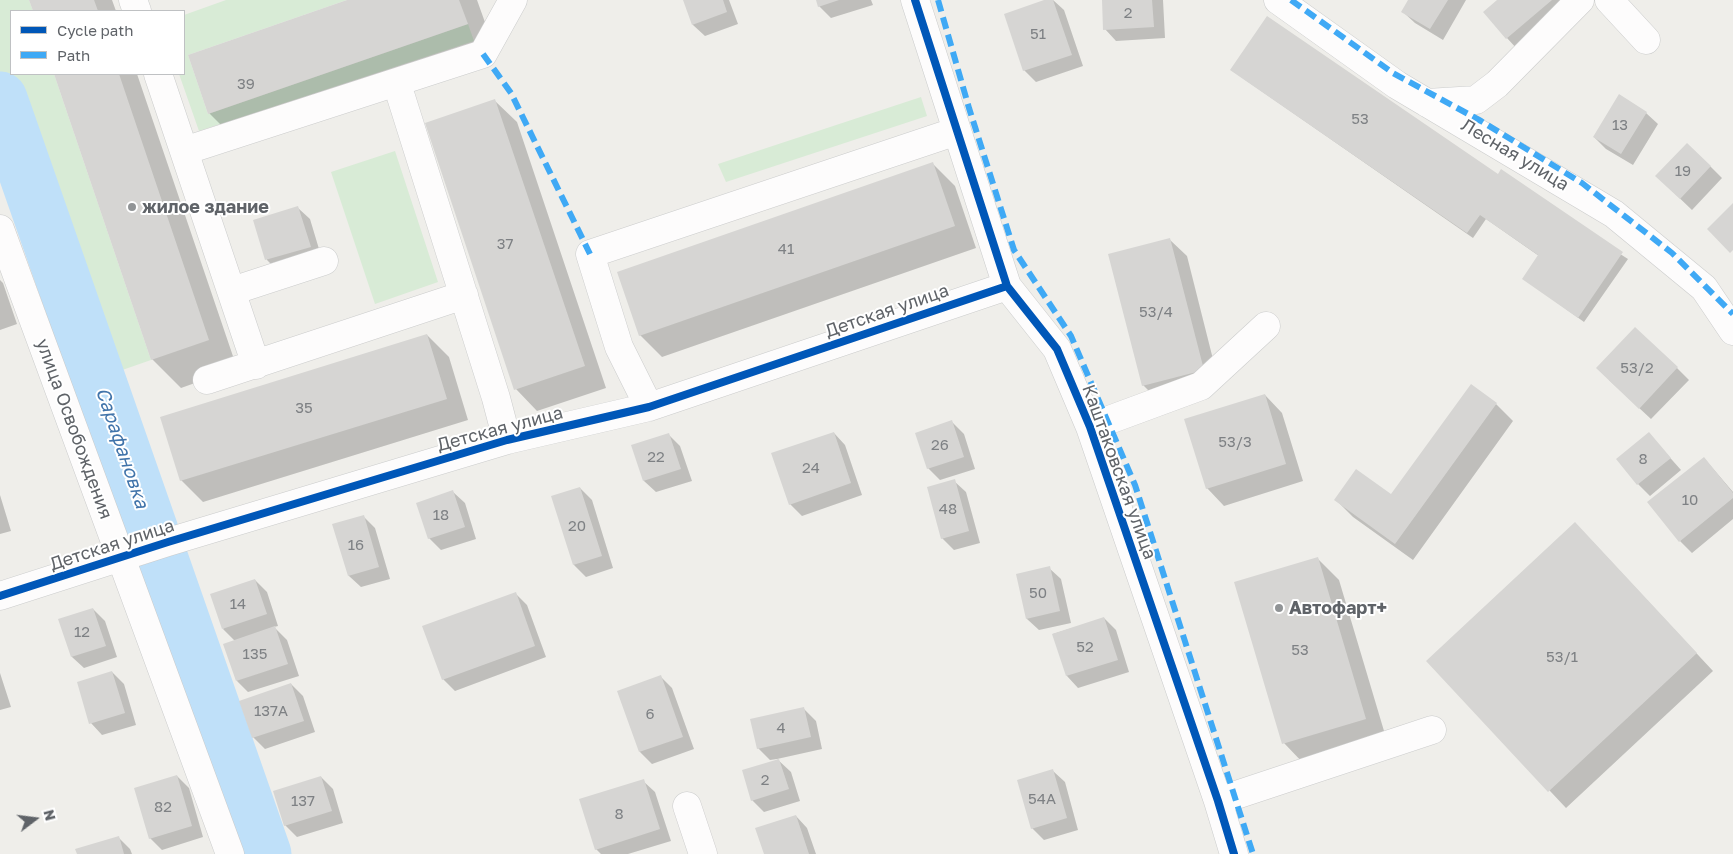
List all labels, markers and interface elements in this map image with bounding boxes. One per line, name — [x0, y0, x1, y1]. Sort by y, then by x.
house number: 2 — [1124, 4, 1132, 22]
legend — [10, 10, 185, 75]
text: Cycle path — [57, 21, 133, 39]
house number: 51 — [1030, 25, 1046, 43]
text: Path — [57, 46, 90, 64]
house number: 39 — [237, 75, 255, 93]
house number: 53 — [1351, 110, 1369, 128]
street label: Лесная улица — [1457, 114, 1573, 196]
house number: 13 — [1612, 116, 1628, 134]
house number: 19 — [1675, 162, 1691, 180]
place label: жилое здание — [142, 196, 269, 218]
marker: жилое здание — [126, 201, 138, 213]
house number: 37 — [497, 235, 513, 253]
house number: 41 — [778, 240, 794, 258]
street label: Детская улица — [822, 280, 952, 342]
house number: 53/4 — [1139, 303, 1173, 321]
street label: улица Освобождения — [31, 336, 117, 522]
house number: 53/2 — [1620, 359, 1654, 377]
street label: Каштаковская улица — [1077, 382, 1161, 562]
water label: Сарафановка — [91, 385, 153, 511]
house number: 35 — [295, 399, 313, 417]
street label: Детская улица — [435, 402, 565, 456]
house number: 53/3 — [1218, 433, 1252, 451]
house number: 26 — [931, 436, 949, 454]
house number: 22 — [647, 448, 665, 466]
house number: 8 — [1638, 450, 1648, 468]
house number: 24 — [802, 459, 820, 477]
house number: 10 — [1682, 491, 1698, 509]
house number: 48 — [939, 500, 957, 518]
house number: 18 — [433, 506, 449, 524]
street label: Детская улица — [47, 515, 177, 575]
house number: 20 — [568, 517, 586, 535]
house number: 16 — [348, 536, 364, 554]
house number: 50 — [1029, 584, 1047, 602]
house number: 14 — [230, 595, 246, 613]
place label: Автофарт+ — [1289, 597, 1387, 619]
marker: Автофарт+ — [1273, 602, 1285, 614]
house number: 12 — [74, 623, 90, 641]
house number: 52 — [1076, 638, 1094, 656]
house number: 53 — [1291, 641, 1309, 659]
house number: 135 — [243, 645, 267, 663]
house number: 53/1 — [1546, 648, 1578, 666]
house number: 137А — [254, 702, 288, 720]
house number: 6 — [645, 705, 655, 723]
house number: 4 — [776, 719, 786, 737]
house number: 2 — [761, 771, 769, 789]
house number: 54А — [1028, 790, 1056, 808]
house number: 137 — [291, 792, 315, 810]
north arrow — [10, 794, 60, 844]
house number: 82 — [154, 798, 172, 816]
house number: 8 — [614, 805, 624, 823]
text: N — [40, 808, 60, 822]

